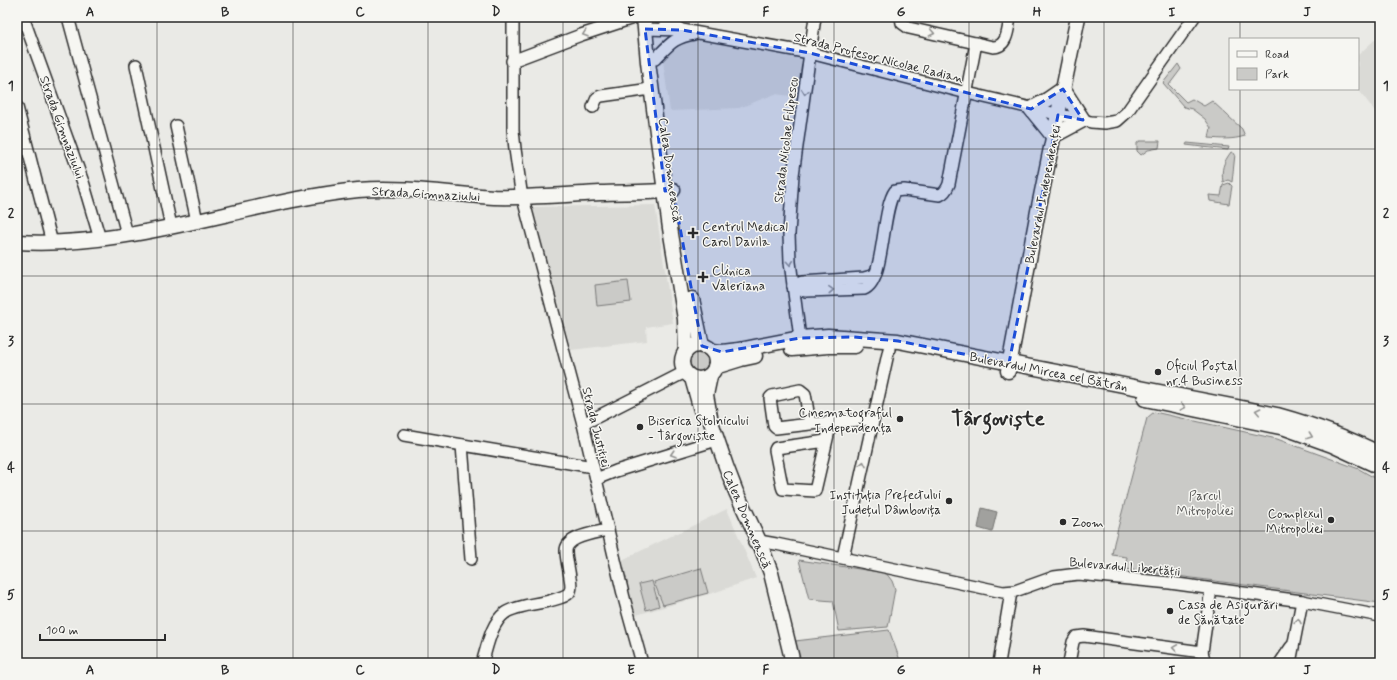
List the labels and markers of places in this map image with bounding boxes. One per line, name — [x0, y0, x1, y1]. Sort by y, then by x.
place label: Centrul Medical Carol Davila — [702, 219, 788, 251]
marker: Centrul Medical Carol Davila — [687, 227, 699, 239]
place label: Clinica Valeriana — [712, 263, 765, 295]
marker: Clinica Valeriana — [697, 271, 709, 283]
place label: Oficiul Poștal nr.4 Business — [1166, 358, 1243, 390]
marker: Oficiul Poștal nr.4 Business — [1153, 367, 1163, 377]
place label: Cinematograful Independența — [798, 405, 892, 437]
place label: Biserica Stolnicului - Târgoviște — [648, 413, 749, 447]
marker: Cinematograful Independența — [895, 414, 905, 424]
marker: Biserica Stolnicului - Târgoviște — [635, 422, 645, 432]
place label: Instituția Prefectului Județul Dâmbovița — [829, 487, 941, 519]
marker: Instituția Prefectului Județul Dâmbovița — [944, 496, 954, 506]
place label: Complexul Mitropoliei — [1266, 506, 1323, 538]
place label: Zoom — [1071, 515, 1104, 532]
marker: Complexul Mitropoliei — [1326, 515, 1336, 525]
marker: Zoom — [1058, 517, 1068, 527]
place label: Casa de Asigurări de Sănătate — [1178, 597, 1278, 629]
marker: Casa de Asigurări de Sănătate — [1165, 606, 1175, 616]

